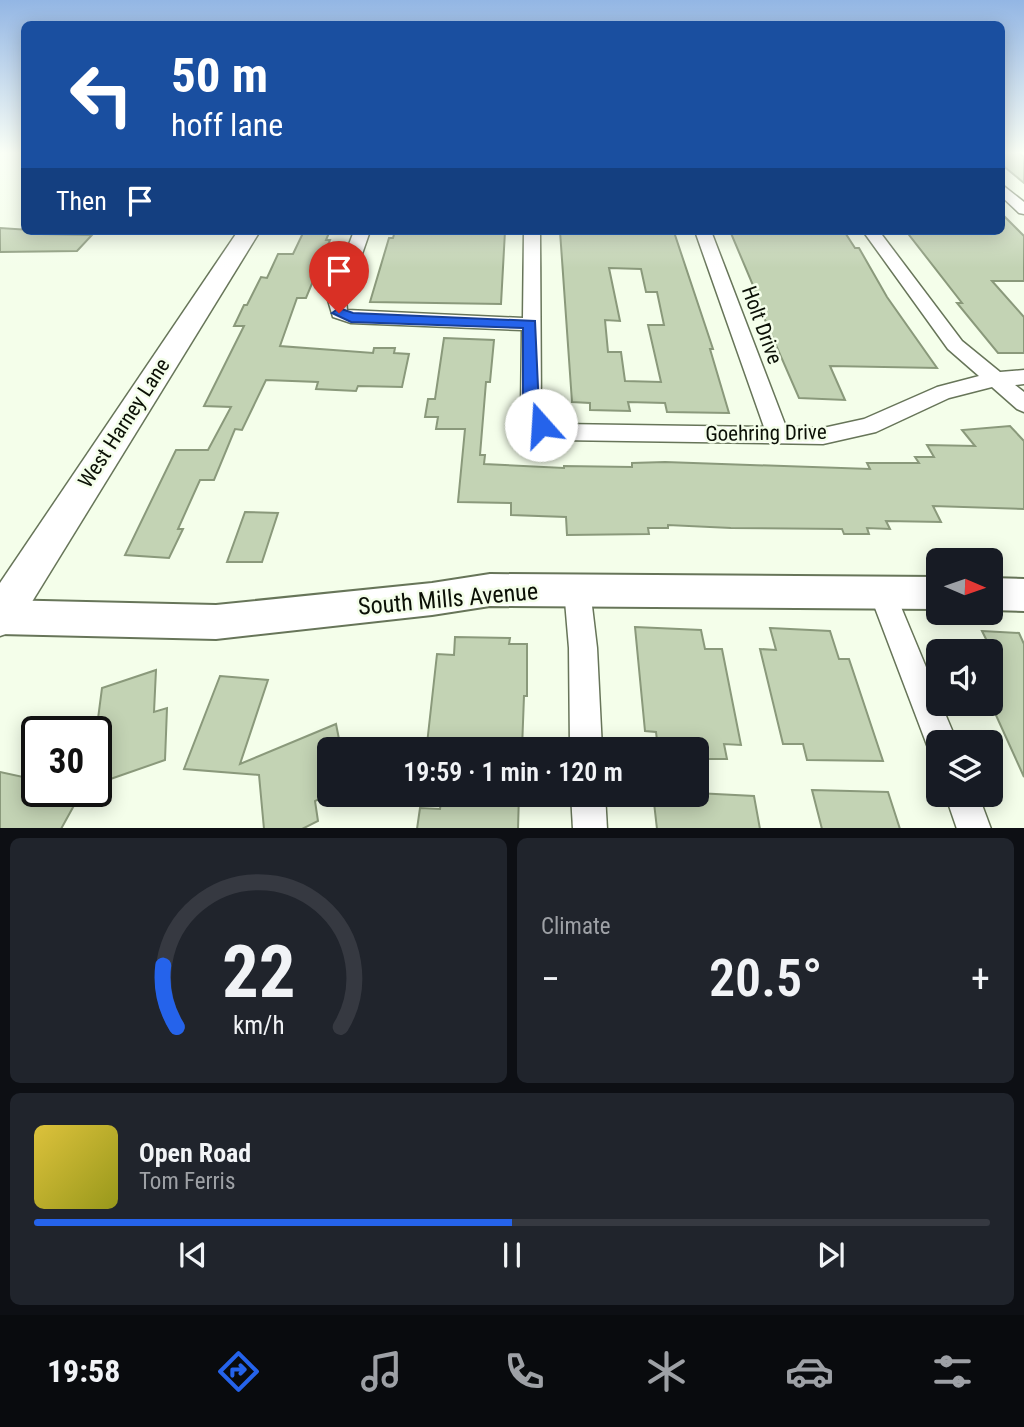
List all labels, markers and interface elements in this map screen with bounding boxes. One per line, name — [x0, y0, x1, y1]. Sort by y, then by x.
text: 50 m — [171, 47, 268, 104]
icon: left — [56, 49, 147, 140]
text: hoff lane — [171, 106, 283, 144]
icon: arrive — [121, 182, 159, 220]
text: Then — [56, 186, 107, 216]
pin — [309, 241, 369, 313]
icon: arrive — [320, 252, 358, 290]
street label: Holt Drive — [737, 283, 787, 367]
street label: West Harney Lane — [73, 354, 175, 492]
position arrow — [504, 388, 578, 462]
street label: Goehring Drive — [705, 420, 827, 446]
north arrow — [926, 548, 1003, 625]
map controls — [926, 548, 1003, 807]
street label: South Mills Avenue — [357, 577, 539, 621]
button: sound — [926, 639, 1003, 716]
speed limit sign: 30 — [21, 716, 112, 807]
button: layers — [926, 730, 1003, 807]
text: 19:59 · 1 min · 120 m — [403, 757, 623, 787]
text: Climate — [541, 913, 611, 940]
text: 22 — [222, 929, 295, 1015]
text: 20.5° — [709, 948, 822, 1009]
text: − — [541, 957, 560, 1001]
text: + — [971, 957, 990, 1001]
text: km/h — [233, 1010, 284, 1039]
text: Open Road — [139, 1138, 251, 1168]
text: Tom Ferris — [139, 1168, 235, 1195]
icon: previous — [174, 1236, 212, 1274]
icon: pause — [493, 1236, 531, 1274]
icon: next — [812, 1236, 850, 1274]
icon: directions — [214, 1347, 263, 1396]
icon: music — [357, 1347, 406, 1396]
icon: phone — [500, 1347, 549, 1396]
icon: climate — [642, 1347, 691, 1396]
icon: car — [785, 1347, 834, 1396]
icon: filters — [928, 1347, 977, 1396]
text: 19:58 — [47, 1352, 120, 1390]

